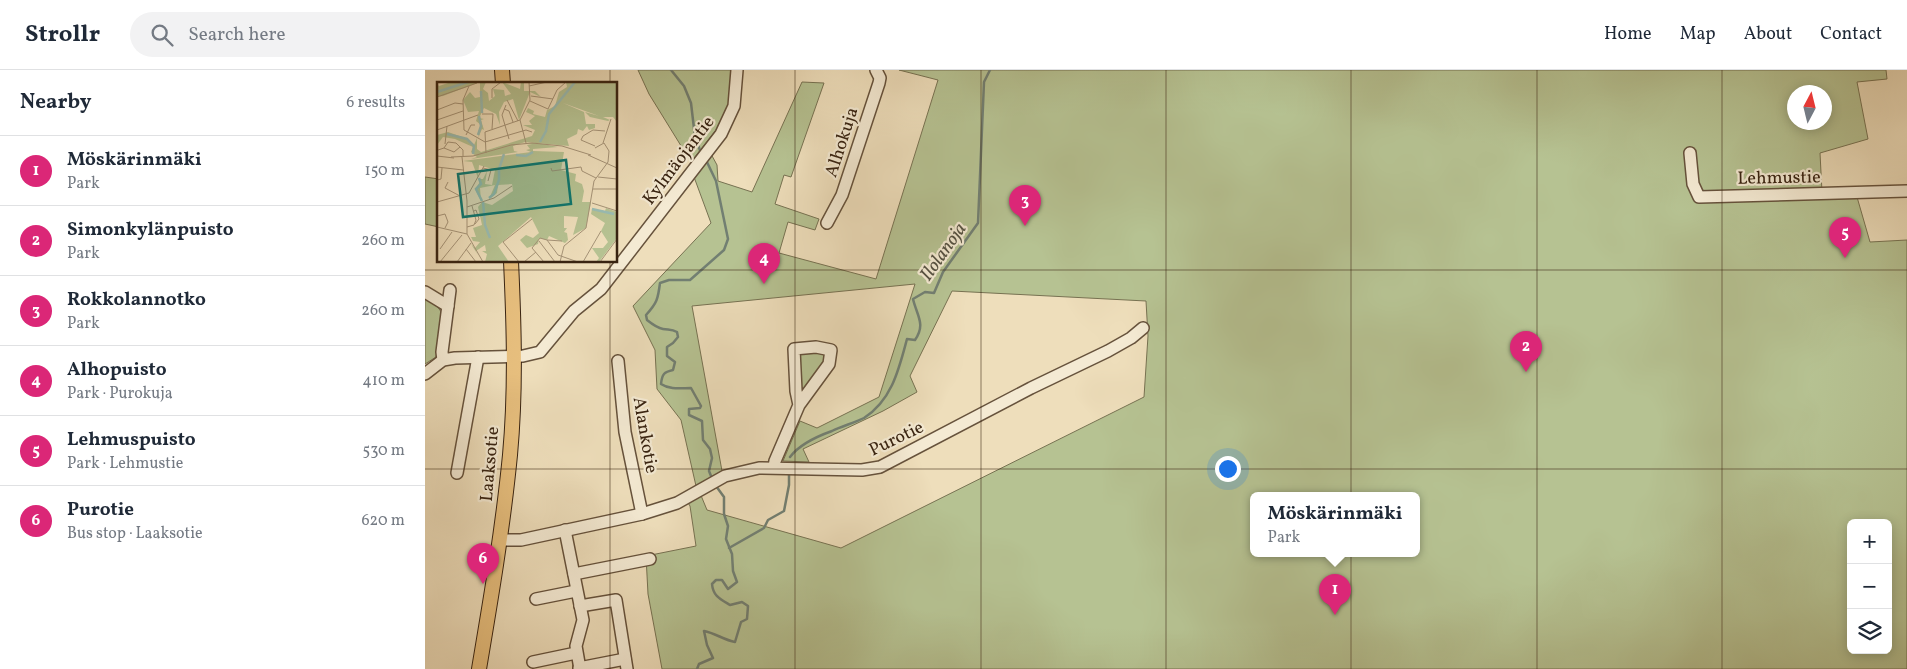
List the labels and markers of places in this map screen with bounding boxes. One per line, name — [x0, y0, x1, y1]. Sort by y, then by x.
pin: 3 — [1009, 185, 1041, 226]
pin: 5 — [1829, 217, 1861, 258]
pin: 4 — [748, 243, 780, 284]
pin: 2 — [1510, 331, 1542, 372]
pin: 6 — [467, 543, 499, 584]
pin: 1 — [1319, 574, 1351, 615]

